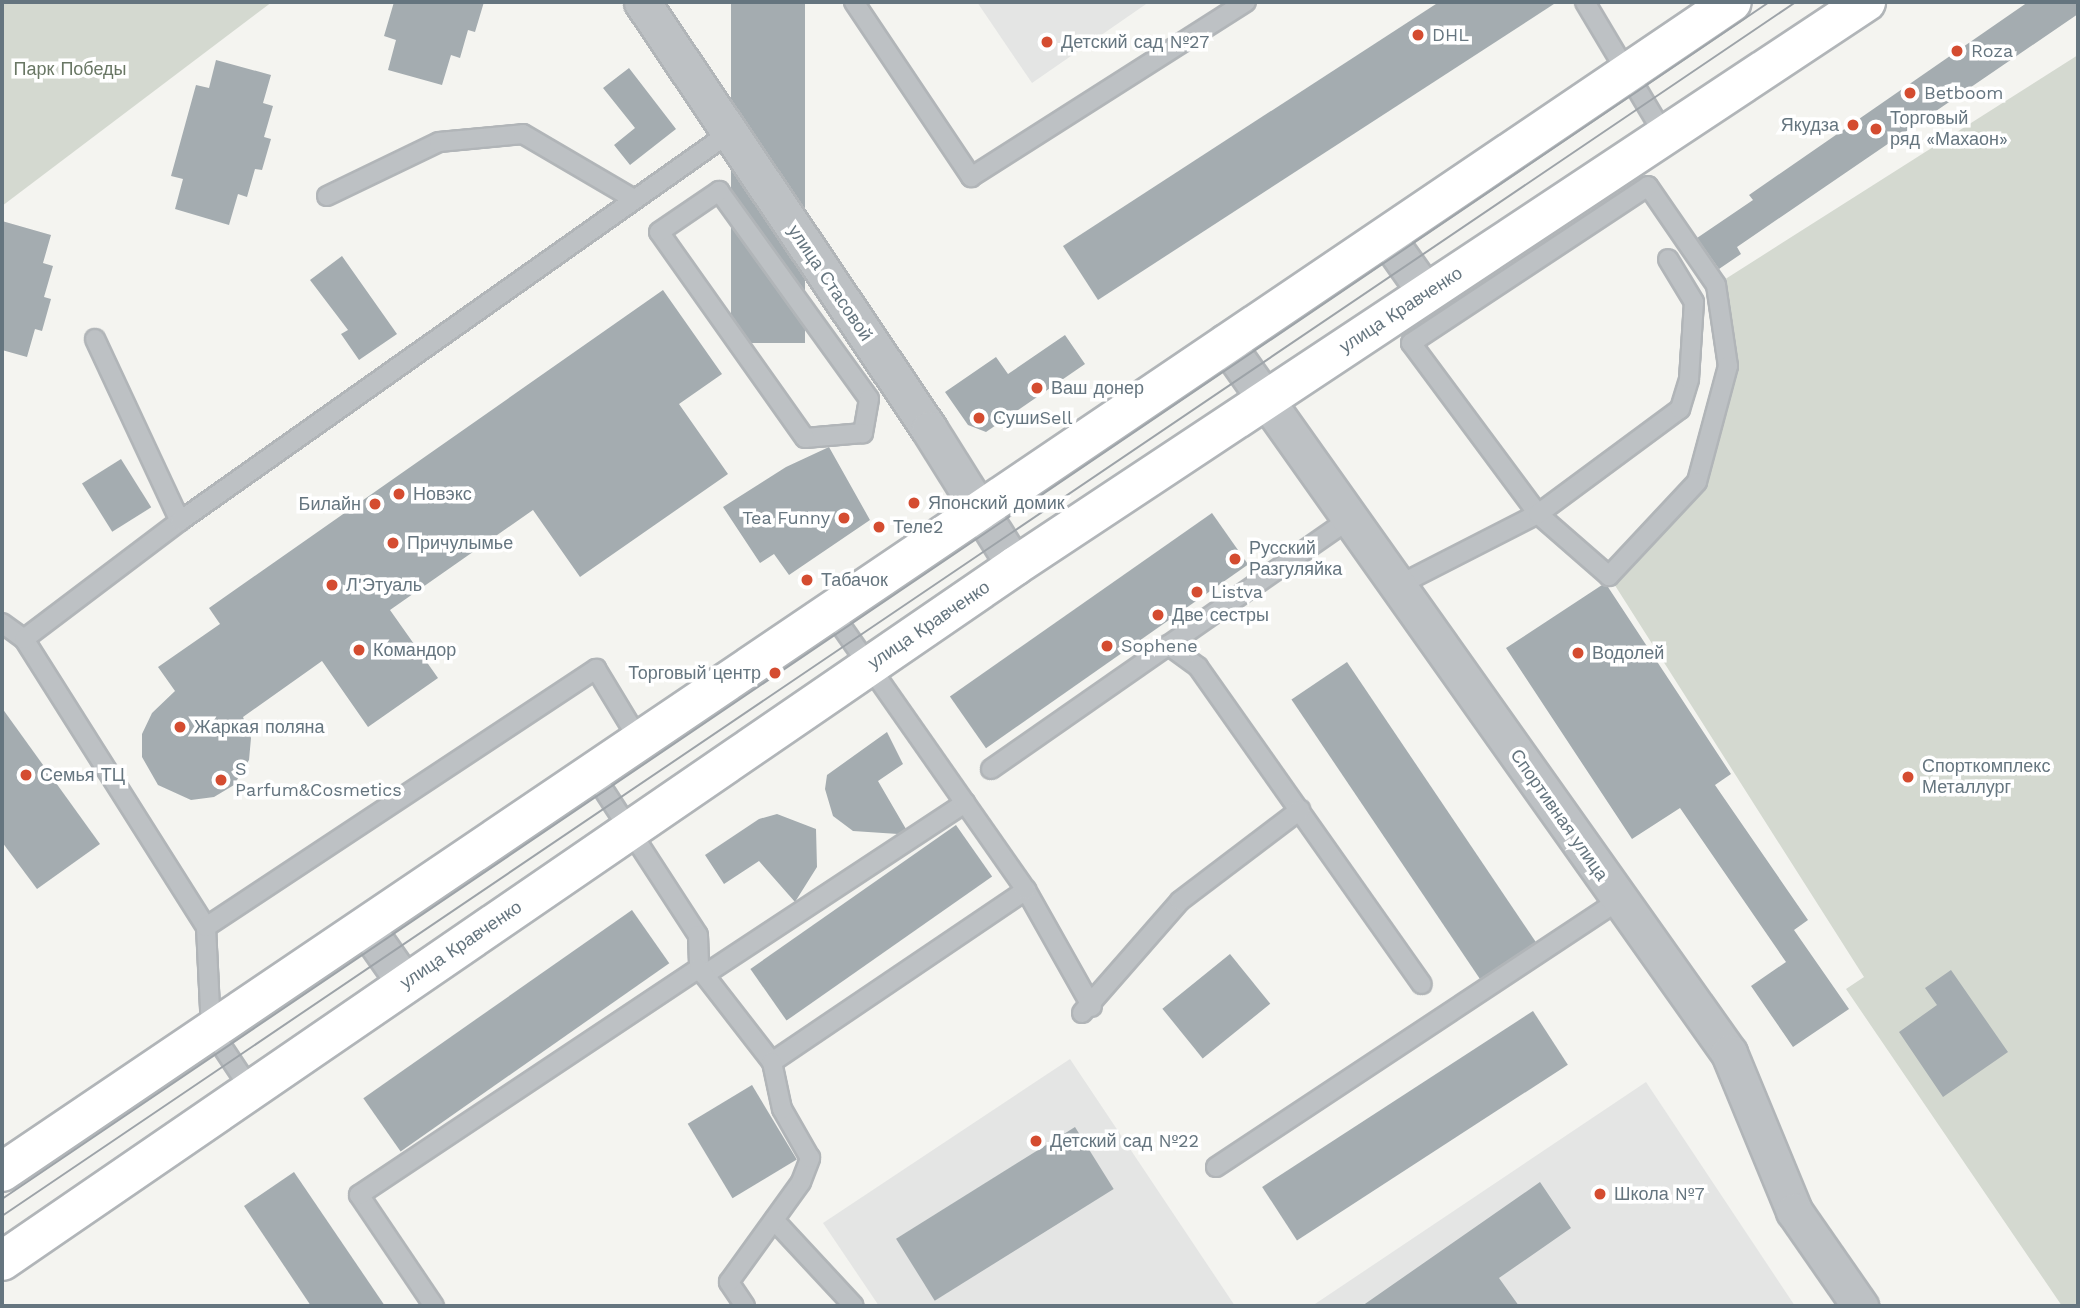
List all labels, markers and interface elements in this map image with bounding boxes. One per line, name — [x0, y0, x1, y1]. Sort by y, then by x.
place label: DHL — [1432, 24, 1469, 46]
marker: DHL — [1410, 27, 1426, 43]
place label: Детский сад №27 — [1061, 31, 1209, 53]
marker: Детский сад №27 — [1039, 34, 1055, 50]
place label: Roza — [1971, 40, 2013, 62]
marker: Roza — [1949, 43, 1965, 59]
park label: Парк Победы — [13, 58, 127, 80]
place label: Betboom — [1924, 82, 2003, 104]
marker: Betboom — [1902, 85, 1918, 101]
place label: Торговый ряд «Махаон» — [1890, 108, 2008, 150]
place label: Якудза — [1781, 114, 1839, 136]
marker: Якудза — [1845, 117, 1861, 133]
marker: Торговый ряд «Махаон» — [1868, 121, 1884, 137]
street label: улица Стасовой — [783, 221, 877, 345]
street label: улица Кравченко — [1335, 262, 1467, 358]
place label: Ваш донер — [1051, 377, 1144, 399]
marker: Ваш донер — [1029, 380, 1045, 396]
place label: СушиSell — [993, 407, 1072, 429]
marker: СушиSell — [971, 410, 987, 426]
place label: Новэкс — [413, 483, 472, 505]
marker: Новэкс — [391, 486, 407, 502]
place label: Японский домик — [928, 492, 1065, 514]
place label: Билайн — [299, 493, 361, 515]
marker: Японский домик — [906, 495, 922, 511]
marker: Билайн — [367, 496, 383, 512]
place label: Tea Funny — [742, 507, 830, 529]
marker: Tea Funny — [836, 510, 852, 526]
place label: Теле2 — [893, 516, 943, 538]
marker: Теле2 — [871, 519, 887, 535]
place label: Причулымье — [407, 532, 513, 554]
marker: Причулымье — [385, 535, 401, 551]
place label: Русский Разгуляйка — [1249, 538, 1342, 580]
marker: Русский Разгуляйка — [1227, 551, 1243, 567]
place label: Табачок — [821, 569, 888, 591]
marker: Табачок — [799, 572, 815, 588]
place label: Л'Этуаль — [346, 574, 422, 596]
street label: улица Кравченко — [864, 576, 994, 674]
marker: Л'Этуаль — [324, 577, 340, 593]
place label: Listva — [1211, 581, 1263, 603]
marker: Listva — [1189, 584, 1205, 600]
place label: Две сестры — [1172, 604, 1269, 626]
marker: Две сестры — [1150, 607, 1166, 623]
place label: Sophene — [1121, 635, 1198, 657]
marker: Sophene — [1099, 638, 1115, 654]
place label: Командор — [373, 639, 456, 661]
marker: Командор — [351, 642, 367, 658]
place label: Водолей — [1592, 642, 1664, 664]
marker: Водолей — [1570, 645, 1586, 661]
place label: Торговый центр — [628, 662, 761, 684]
marker: Торговый центр — [767, 665, 783, 681]
place label: Жаркая поляна — [194, 716, 325, 738]
marker: Жаркая поляна — [172, 719, 188, 735]
street label: Спортивная улица — [1506, 745, 1612, 885]
place label: Спорткомплекс Металлург — [1922, 756, 2050, 798]
place label: S Parfum&Cosmetics — [235, 759, 402, 802]
place label: Семья ТЦ — [40, 764, 125, 786]
marker: Семья ТЦ — [18, 767, 34, 783]
marker: Спорткомплекс Металлург — [1900, 769, 1916, 785]
marker: S Parfum&Cosmetics — [213, 772, 229, 788]
street label: улица Кравченко — [396, 896, 526, 994]
place label: Детский сад №22 — [1050, 1130, 1199, 1152]
marker: Детский сад №22 — [1028, 1133, 1044, 1149]
place label: Школа №7 — [1614, 1183, 1705, 1205]
marker: Школа №7 — [1592, 1186, 1608, 1202]

